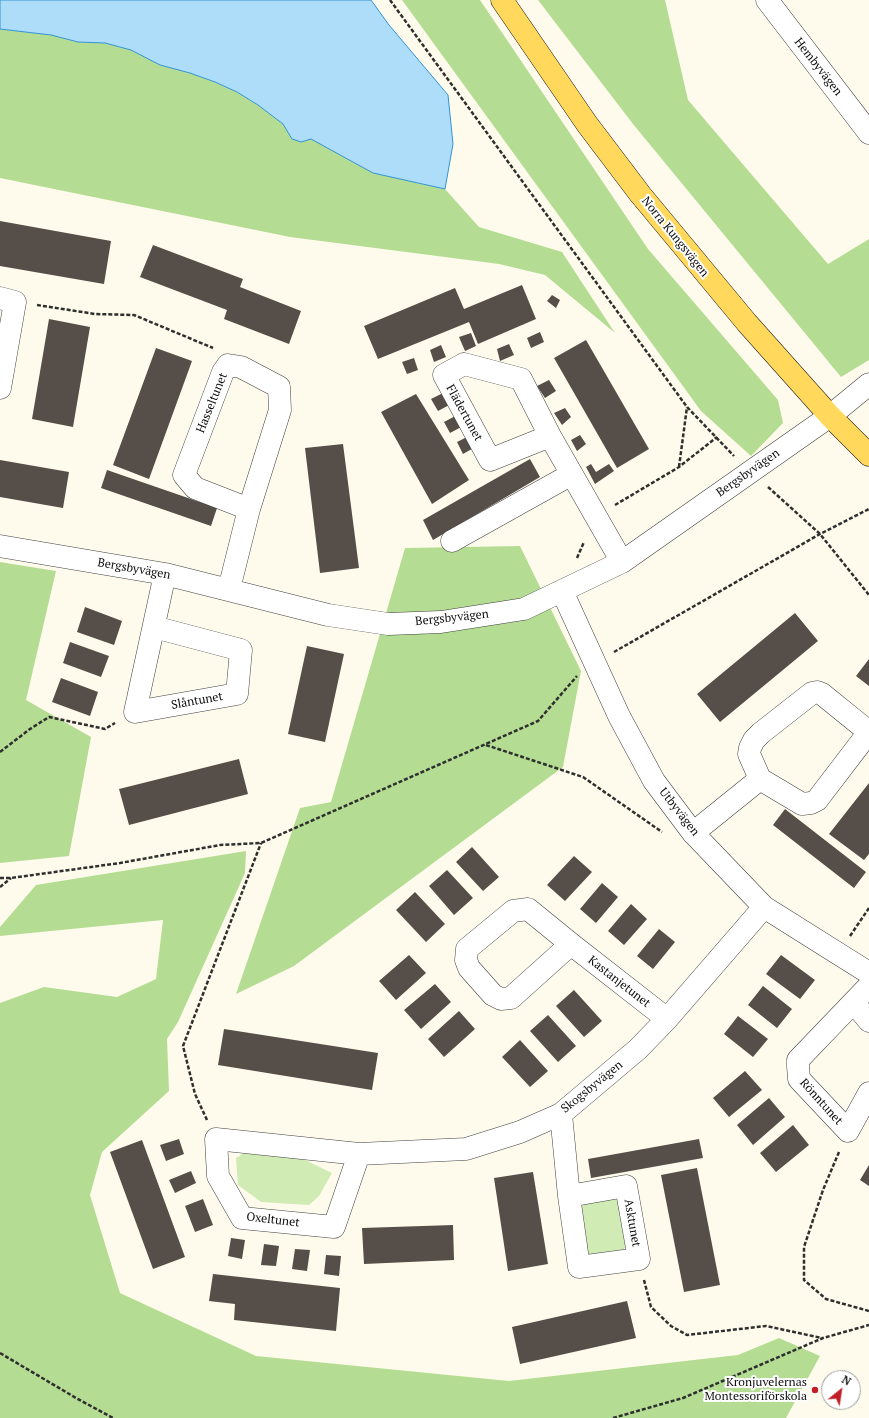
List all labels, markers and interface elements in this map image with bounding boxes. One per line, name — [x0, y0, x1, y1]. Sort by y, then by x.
street label: Hembyvägen — [791, 35, 845, 99]
street label: Norra Kungsvägen — [638, 194, 712, 280]
street label: Hasseltunet — [193, 371, 231, 435]
street label: Flädertunet — [443, 382, 485, 444]
street label: Bergsbyvägen — [714, 446, 782, 500]
street label: Bergsbyvägen — [96, 555, 172, 583]
street label: Bergsbyvägen — [415, 607, 489, 629]
street label: Slåntunet — [170, 689, 224, 713]
street label: Utbyvägen — [656, 785, 702, 839]
street label: Kastanjetunet — [585, 953, 653, 1011]
street label: Skogsbyvägen — [558, 1058, 626, 1116]
street label: Rönntunet — [796, 1076, 846, 1128]
street label: Asktunet — [621, 1198, 643, 1248]
street label: Oxeltunet — [246, 1210, 300, 1230]
north arrow — [821, 1370, 861, 1410]
text: N — [839, 1372, 854, 1389]
place label: Kronjuvelernas Montessoriförskola — [704, 1376, 807, 1404]
marker: Kronjuvelernas Montessoriförskola — [810, 1385, 820, 1395]

